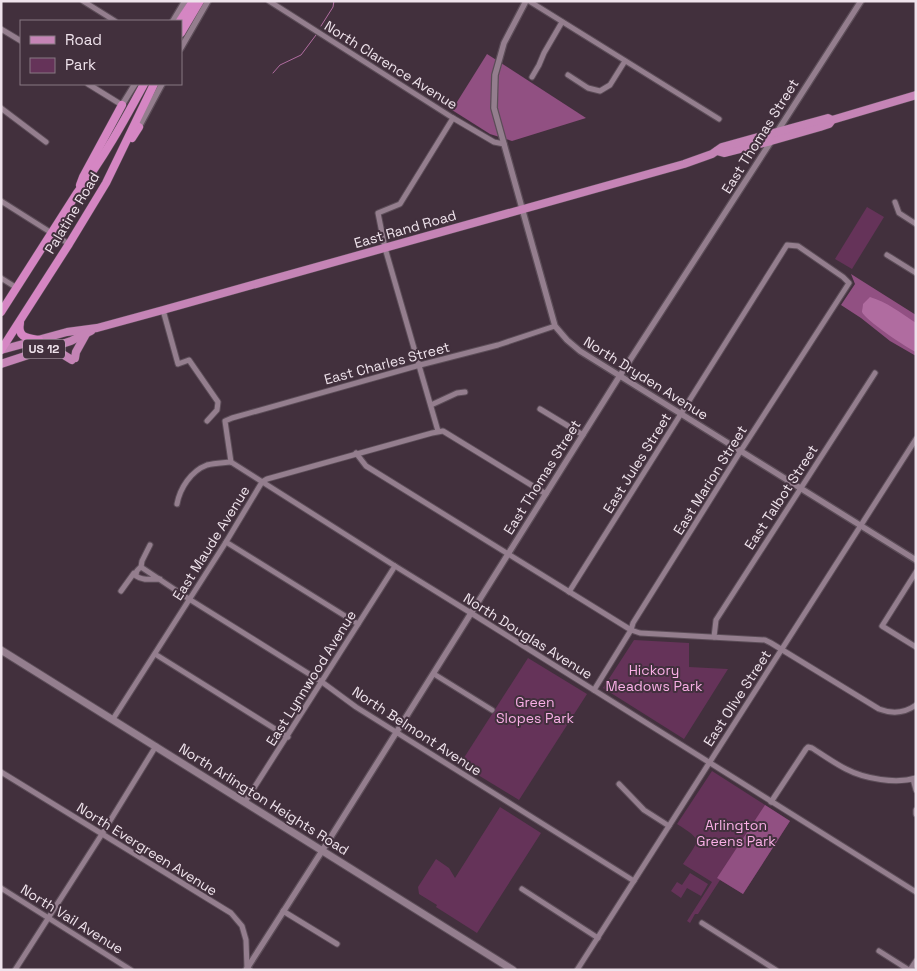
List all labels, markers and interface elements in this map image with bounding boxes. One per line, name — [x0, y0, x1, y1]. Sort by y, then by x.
street label: North Clarence Avenue — [321, 17, 461, 113]
legend — [20, 20, 182, 85]
text: Road — [65, 30, 102, 49]
text: Park — [65, 55, 96, 74]
street label: East Thomas Street — [717, 75, 803, 197]
street label: Palatine Road — [41, 169, 103, 257]
street label: East Rand Road — [352, 206, 458, 252]
street label: North Dryden Avenue — [580, 332, 712, 424]
street label: East Charles Street — [322, 338, 452, 388]
road number: US 12 — [23, 339, 65, 358]
street label: East Jules Street — [599, 409, 675, 517]
street label: East Thomas Street — [499, 416, 585, 538]
street label: East Marion Street — [669, 422, 751, 538]
street label: East Talbot Street — [740, 441, 822, 553]
street label: East Maude Avenue — [168, 482, 254, 604]
street label: North Douglas Avenue — [460, 589, 596, 683]
street label: East Lynnwood Avenue — [262, 607, 360, 749]
street label: East Olive Street — [699, 646, 775, 750]
park label: Hickory Meadows Park — [605, 661, 703, 695]
street label: North Belmont Avenue — [349, 682, 485, 780]
park label: Green Slopes Park — [496, 693, 574, 727]
street label: North Arlington Heights Road — [176, 739, 352, 859]
street label: North Evergreen Avenue — [73, 798, 221, 900]
park label: Arlington Greens Park — [696, 816, 776, 850]
street label: North Vail Avenue — [17, 880, 127, 958]

